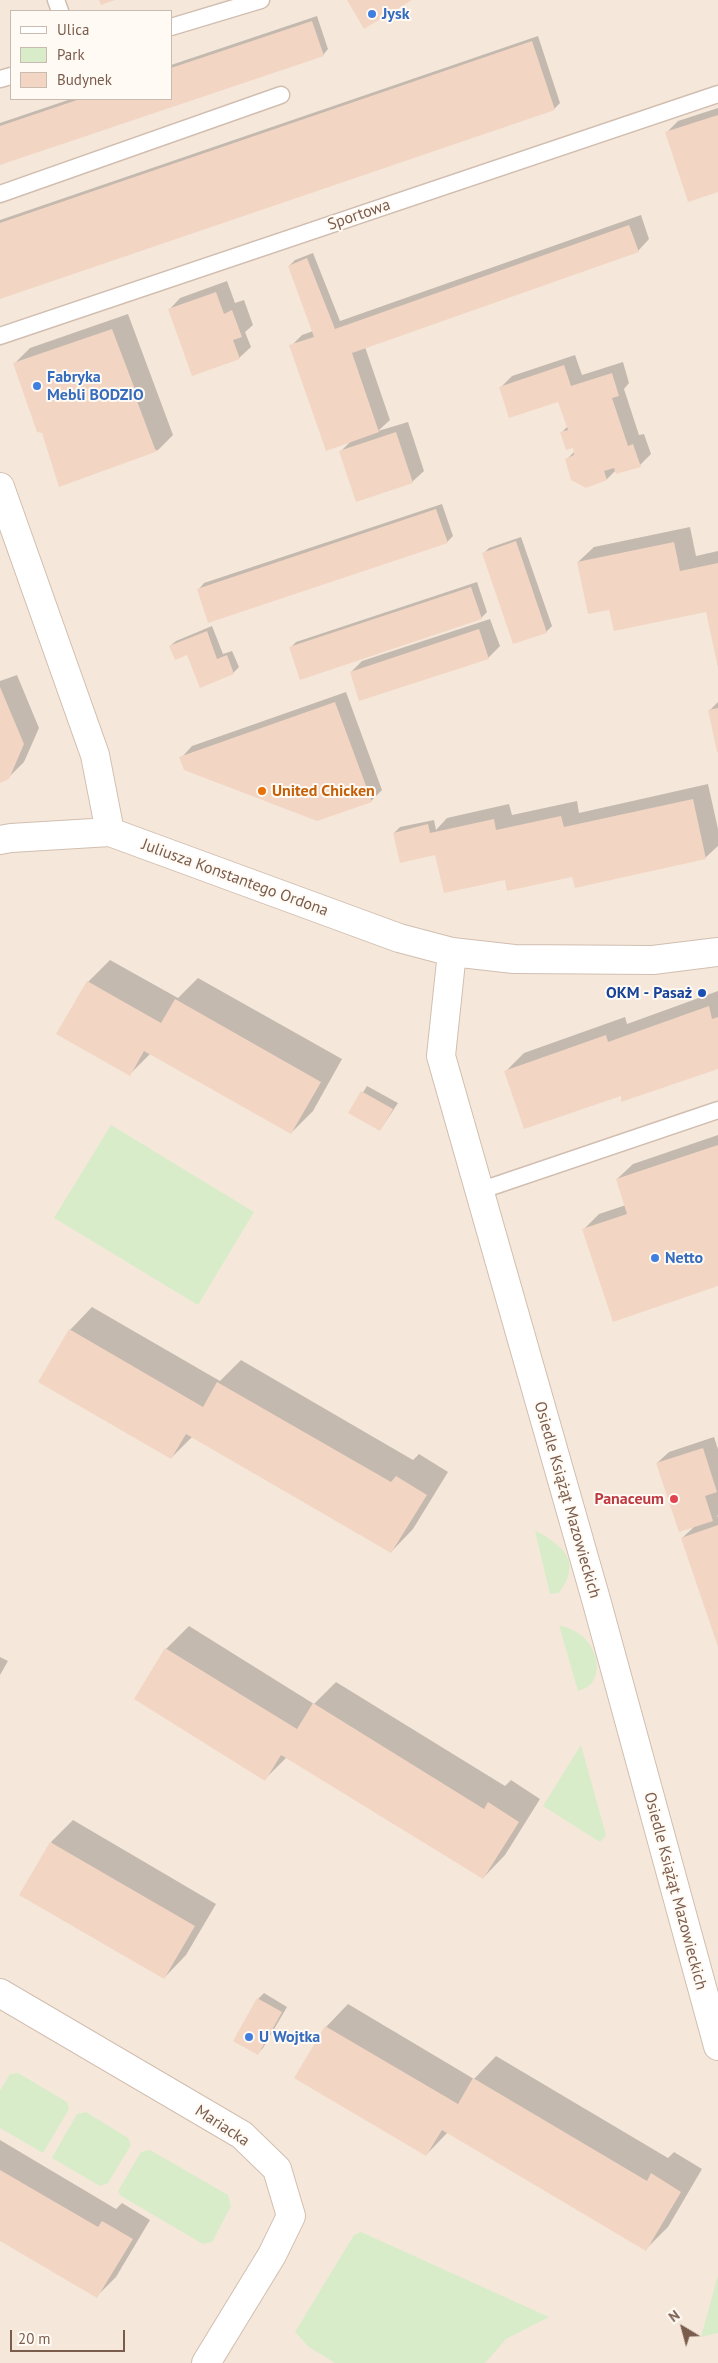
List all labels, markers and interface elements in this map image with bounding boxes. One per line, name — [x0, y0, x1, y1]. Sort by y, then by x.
place label: Jysk — [382, 4, 410, 24]
marker: Jysk — [366, 8, 378, 20]
legend — [10, 10, 172, 100]
text: Ulica — [57, 20, 89, 39]
text: Park — [57, 45, 85, 64]
text: Budynek — [57, 70, 112, 89]
street label: Sportowa — [325, 195, 393, 235]
place label: Fabryka Mebli BODZIO — [47, 367, 144, 405]
marker: Fabryka Mebli BODZIO — [31, 380, 43, 392]
place label: United Chicken — [272, 781, 375, 801]
marker: United Chicken — [256, 785, 268, 797]
street label: Juliusza Konstantego Ordona — [139, 835, 331, 921]
place label: OKM - Pasaż — [606, 983, 692, 1003]
marker: OKM - Pasaż — [696, 987, 708, 999]
place label: Netto — [665, 1248, 703, 1268]
marker: Netto — [649, 1252, 661, 1264]
street label: Osiedle Książąt Mazowieckich — [530, 1399, 604, 1601]
place label: Panaceum — [594, 1489, 664, 1509]
marker: Panaceum — [668, 1493, 680, 1505]
street label: Osiedle Książąt Mazowieckich — [639, 1790, 711, 1992]
place label: U Wojtka — [259, 2027, 320, 2047]
marker: U Wojtka — [243, 2031, 255, 2043]
street label: Mariacka — [191, 2101, 253, 2151]
north arrow — [658, 2303, 708, 2353]
text: N — [665, 2306, 683, 2326]
scale bar — [12, 2320, 128, 2352]
text: 20 m — [18, 2329, 51, 2348]

